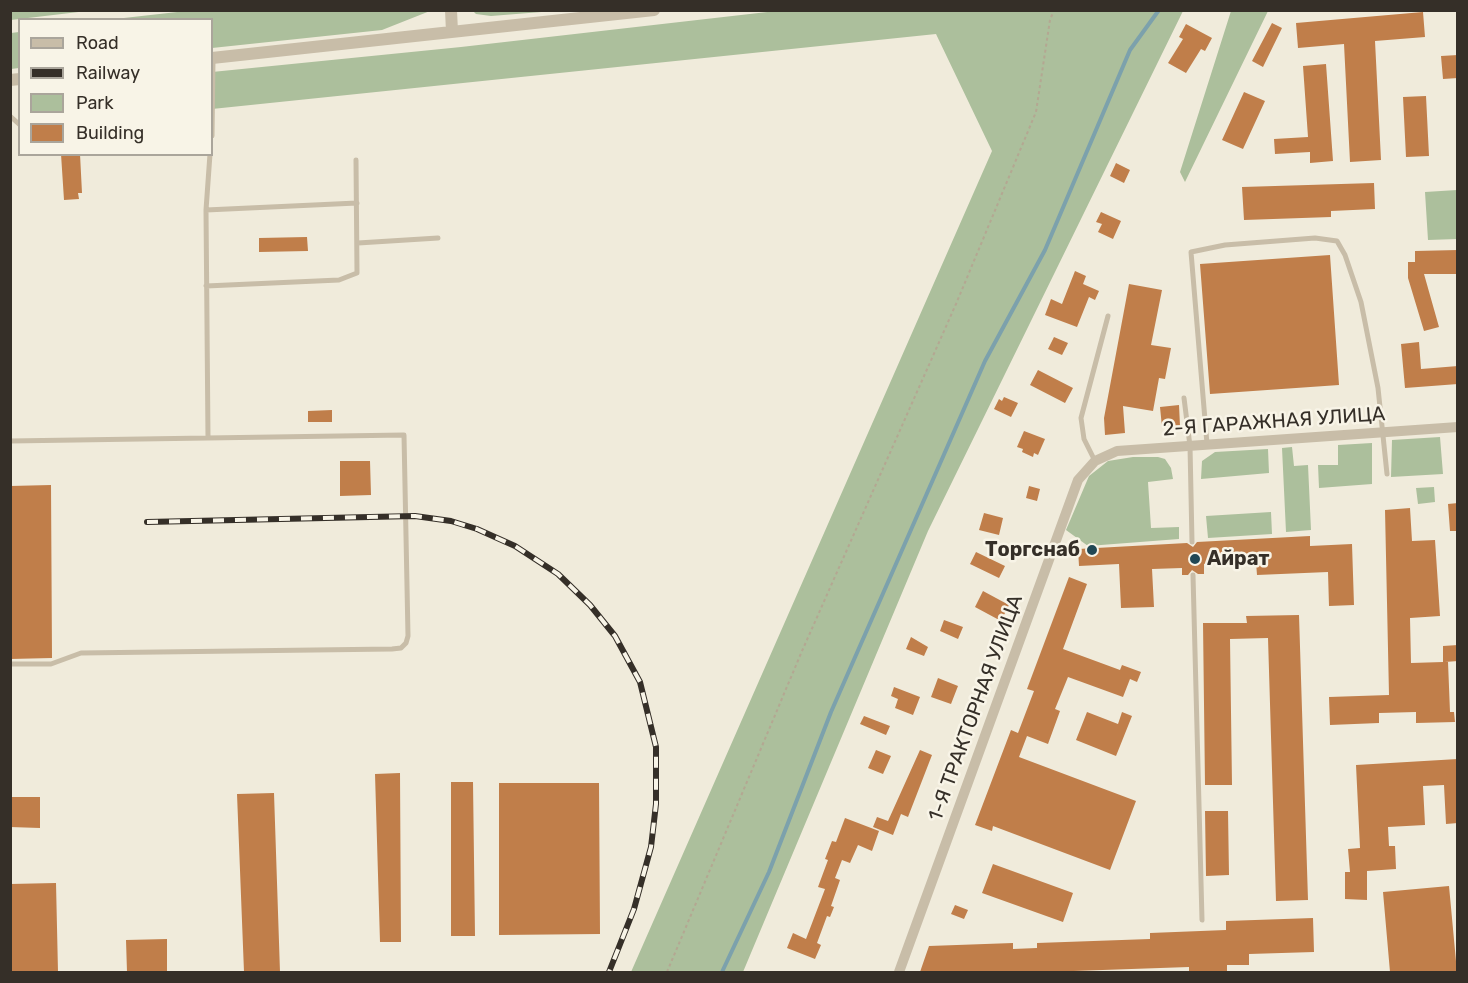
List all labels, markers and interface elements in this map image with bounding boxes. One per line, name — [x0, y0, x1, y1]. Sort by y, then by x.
legend — [18, 18, 213, 156]
text: Road — [76, 32, 119, 54]
text: Railway — [76, 62, 140, 84]
text: Park — [76, 92, 113, 114]
text: Building — [76, 122, 144, 144]
street label: 2-Я ГАРАЖНАЯ УЛИЦА — [1162, 402, 1386, 442]
place label: Торгснаб — [985, 538, 1080, 562]
marker: Торгснаб — [1085, 543, 1099, 557]
place label: Айрат — [1207, 547, 1269, 571]
marker: Айрат — [1188, 552, 1202, 566]
street label: 1-Я ТРАКТОРНАЯ УЛИЦА — [924, 592, 1028, 824]

